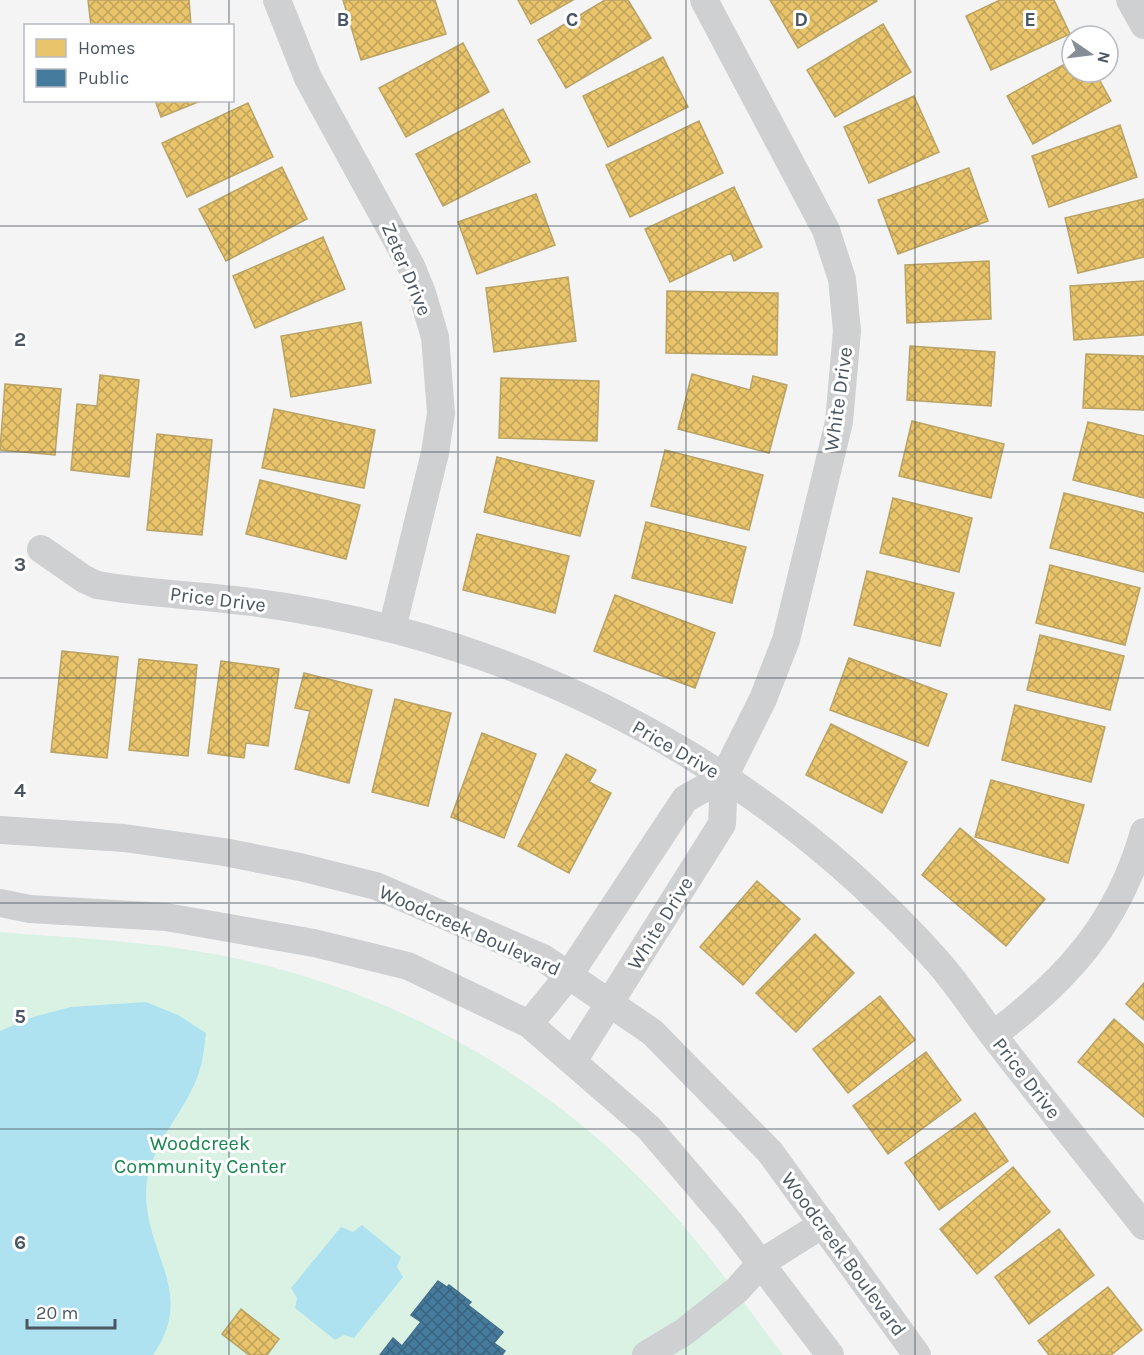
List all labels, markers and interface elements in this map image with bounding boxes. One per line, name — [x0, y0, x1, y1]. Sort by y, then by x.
text: B — [337, 8, 349, 31]
text: C — [566, 8, 578, 31]
text: D — [794, 8, 808, 31]
text: E — [1024, 8, 1036, 31]
legend — [24, 24, 234, 102]
north arrow — [1060, 24, 1120, 84]
text: Homes — [78, 37, 135, 59]
text: N — [1093, 50, 1115, 65]
text: Public — [78, 67, 129, 89]
street label: Zeter Drive — [377, 219, 436, 319]
text: 2 — [14, 328, 26, 351]
street label: White Drive — [820, 345, 857, 453]
text: 3 — [14, 553, 26, 576]
street label: Price Drive — [169, 582, 267, 617]
street label: Price Drive — [628, 715, 723, 783]
text: 4 — [14, 779, 26, 802]
street label: White Drive — [623, 873, 698, 974]
street label: Woodcreek Boulevard — [375, 880, 564, 981]
text: 5 — [14, 1005, 26, 1028]
street label: Price Drive — [988, 1033, 1065, 1123]
park label: Woodcreek Community Center — [114, 1132, 287, 1178]
street label: Woodcreek Boulevard — [777, 1168, 911, 1341]
text: 6 — [14, 1231, 26, 1254]
scale bar — [27, 1292, 116, 1330]
text: 20 m — [36, 1302, 78, 1324]

